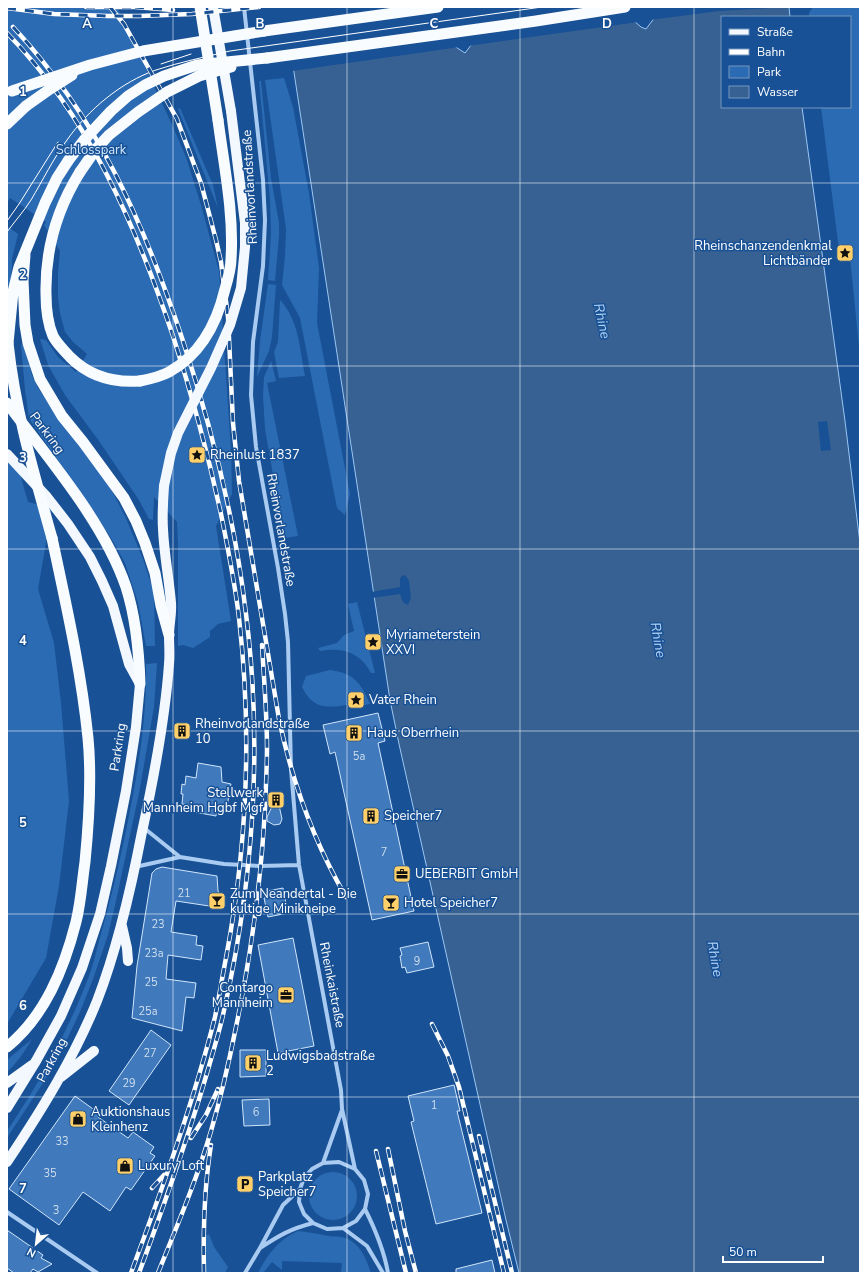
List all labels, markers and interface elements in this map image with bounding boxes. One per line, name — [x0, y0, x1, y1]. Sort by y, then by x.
text: A — [82, 15, 92, 33]
text: B — [256, 15, 265, 33]
text: C — [430, 15, 439, 33]
text: D — [602, 15, 612, 33]
legend — [721, 16, 851, 108]
text: Straße — [757, 24, 793, 40]
text: Bahn — [757, 44, 785, 60]
text: Park — [757, 64, 782, 80]
text: 1 — [19, 83, 27, 101]
text: Wasser — [757, 84, 799, 100]
street label: Rheinvorlandstraße — [238, 129, 262, 245]
park label: Schlosspark — [56, 141, 127, 159]
place label: Rheinschanzendenkmal Lichtbänder — [694, 237, 832, 270]
place icon: Rheinschanzendenkmal Lichtbänder — [835, 243, 855, 263]
text: 2 — [19, 266, 27, 284]
water label: Rhine — [589, 301, 615, 341]
street label: Parkring — [25, 408, 69, 458]
place icon: Rheinlust 1837 — [187, 445, 207, 465]
place label: Rheinlust 1837 — [210, 446, 300, 464]
text: 3 — [19, 449, 27, 467]
street label: Rheinvorlandstraße — [262, 472, 300, 588]
water label: Rhine — [646, 621, 671, 660]
place label: Myriameterstein XXVI — [386, 626, 480, 659]
text: 4 — [19, 632, 27, 650]
place icon: Myriameterstein XXVI — [363, 632, 383, 652]
place icon: Vater Rhein — [346, 690, 366, 710]
place label: Vater Rhein — [368, 691, 437, 709]
place label: Rheinvorlandstraße 10 — [195, 715, 310, 748]
building icon: Rheinvorlandstraße 10 — [172, 721, 192, 741]
street label: Parkring — [105, 722, 131, 772]
building icon: Haus Oberrhein — [344, 723, 364, 743]
place label: Haus Oberrhein — [367, 724, 459, 742]
house number: 5a — [353, 749, 365, 764]
place label: Stellwerk Mannheim Hgbf Mgf — [143, 784, 264, 817]
building icon: Stellwerk Mannheim Hgbf Mgf — [266, 790, 286, 810]
building icon: Speicher7 — [361, 806, 381, 826]
place label: Speicher7 — [384, 807, 442, 825]
text: 5 — [19, 814, 27, 832]
house number: 7 — [381, 845, 387, 860]
office icon: UEBERBIT GmbH — [392, 864, 412, 884]
place label: UEBERBIT GmbH — [415, 865, 518, 883]
place label: Zum Neandertal - Die kultige Minikneipe — [230, 885, 357, 918]
house number: 21 — [177, 886, 191, 901]
bar icon: Zum Neandertal - Die kultige Minikneipe — [207, 891, 227, 911]
bar icon: Hotel Speicher7 — [381, 893, 401, 913]
place label: Hotel Speicher7 — [404, 894, 498, 912]
house number: 23 — [151, 917, 165, 932]
water label: Rhine — [703, 940, 728, 979]
street label: Rheinkaistraße — [315, 941, 349, 1029]
house number: 23a — [144, 946, 164, 961]
house number: 9 — [414, 954, 420, 969]
house number: 25 — [144, 975, 158, 990]
place label: Contargo Mannheim — [212, 979, 273, 1012]
office icon: Contargo Mannheim — [276, 985, 296, 1005]
text: 6 — [19, 997, 27, 1015]
house number: 25a — [138, 1004, 158, 1019]
street label: Parkring — [33, 1034, 71, 1086]
house number: 27 — [143, 1046, 157, 1061]
place label: Ludwigsbadstraße 2 — [266, 1047, 375, 1080]
building icon: Ludwigsbadstraße 2 — [243, 1053, 263, 1073]
house number: 29 — [122, 1076, 136, 1091]
house number: 1 — [431, 1098, 437, 1113]
place label: Auktionshaus Kleinhenz — [91, 1103, 170, 1136]
house number: 6 — [253, 1105, 260, 1120]
shop icon: Auktionshaus Kleinhenz — [68, 1109, 88, 1129]
house number: 33 — [55, 1134, 69, 1149]
shop icon: Luxury Loft — [115, 1156, 135, 1176]
place label: Luxury Loft — [138, 1157, 205, 1175]
house number: 35 — [43, 1166, 57, 1181]
place label: Parkplatz Speicher7 — [258, 1168, 316, 1201]
parking icon: Parkplatz Speicher7 — [235, 1174, 255, 1194]
text: 7 — [19, 1180, 27, 1198]
house number: 3 — [53, 1203, 59, 1218]
north arrow — [16, 1224, 56, 1264]
scale bar — [723, 1238, 823, 1264]
text: N — [24, 1244, 39, 1261]
text: 50 m — [729, 1244, 757, 1260]

